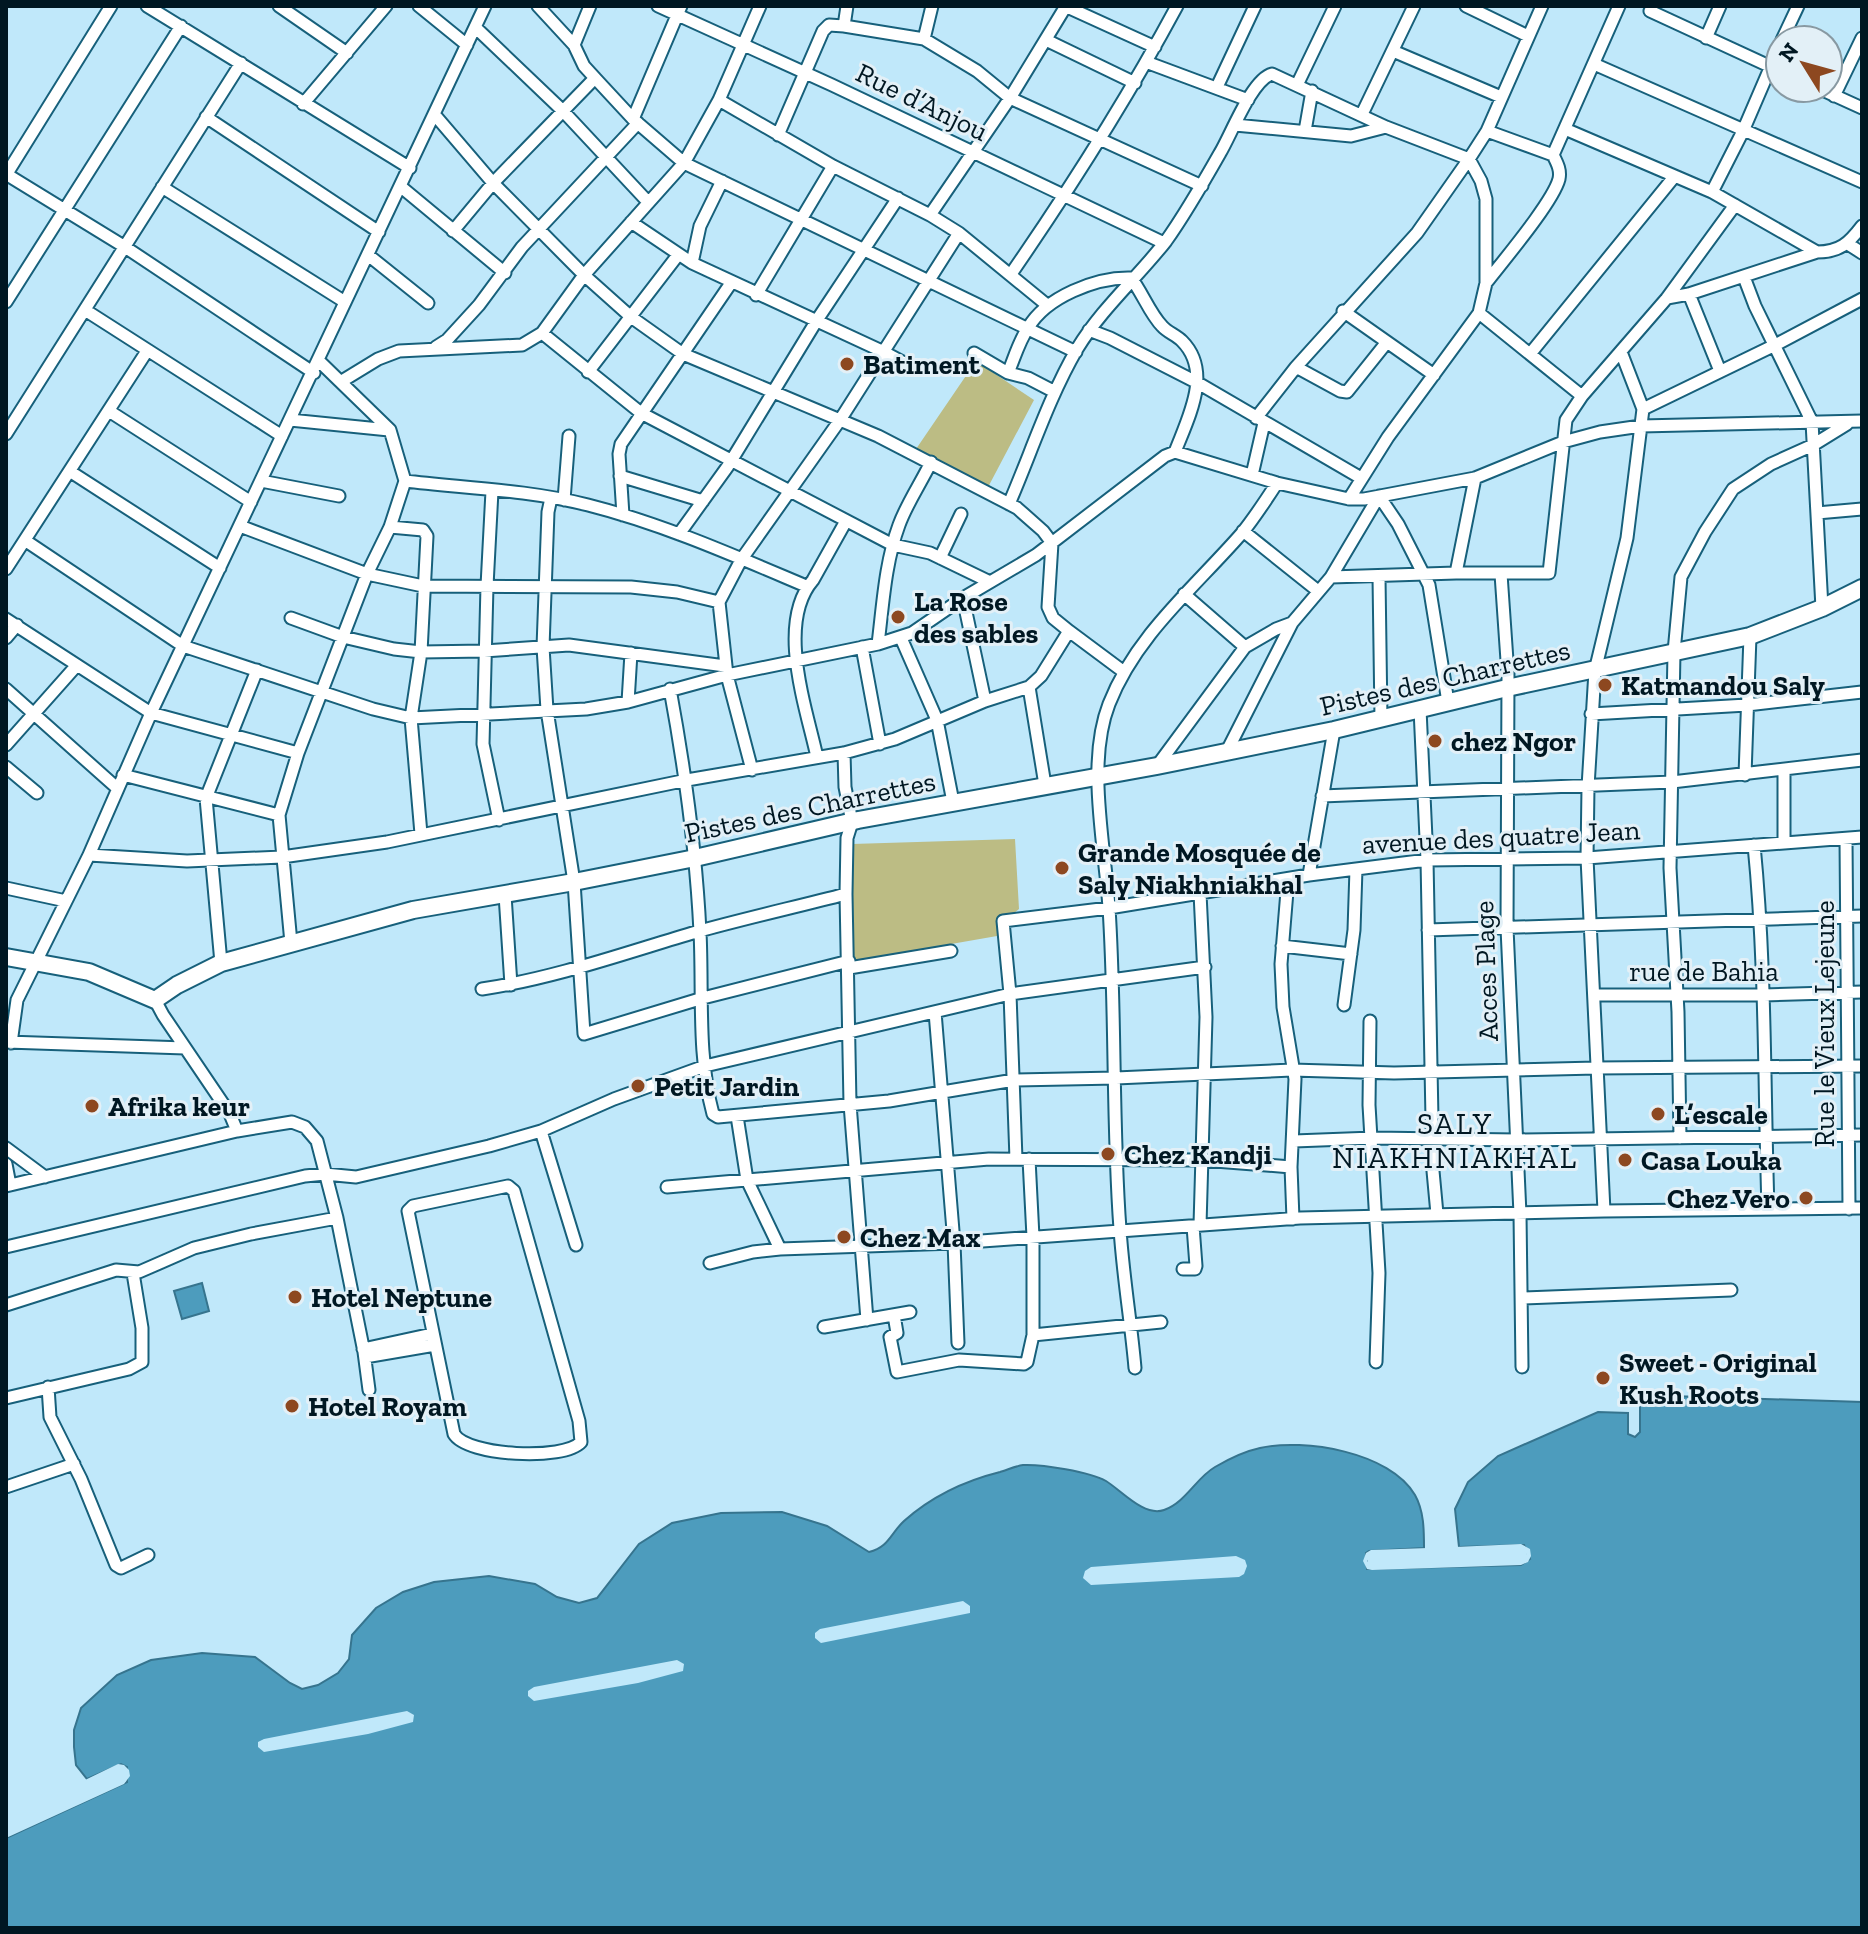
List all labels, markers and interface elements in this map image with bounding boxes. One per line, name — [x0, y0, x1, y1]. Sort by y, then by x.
north arrow — [1764, 24, 1844, 104]
text: N — [1773, 37, 1804, 67]
street label: Rue d’Anjou — [851, 56, 994, 148]
place label: Batiment — [863, 348, 981, 381]
marker: Batiment — [838, 355, 856, 373]
place label: La Rose des sables — [914, 585, 1039, 650]
marker: La Rose des sables — [889, 608, 907, 626]
street label: Pistes des Charrettes — [1317, 633, 1573, 723]
place label: Katmandou Saly — [1621, 669, 1825, 702]
marker: Katmandou Saly — [1596, 676, 1614, 694]
place label: chez Ngor — [1451, 725, 1576, 758]
marker: chez Ngor — [1426, 732, 1444, 750]
street label: Pistes des Charrettes — [682, 764, 938, 850]
street label: avenue des quatre Jean — [1361, 813, 1641, 861]
place label: Grande Mosquée de Saly Niakhniakhal — [1078, 836, 1321, 901]
marker: Grande Mosquée de Saly Niakhniakhal — [1053, 859, 1071, 877]
street label: Acces Plage — [1467, 900, 1505, 1042]
street label: Rue le Vieux Lejeune — [1808, 900, 1841, 1148]
street label: rue de Bahia — [1629, 955, 1779, 988]
place label: Petit Jardin — [654, 1070, 800, 1103]
marker: Petit Jardin — [629, 1077, 647, 1095]
place label: Afrika keur — [108, 1090, 250, 1123]
marker: Afrika keur — [83, 1097, 101, 1115]
place label: L’escale — [1674, 1098, 1768, 1131]
marker: L’escale — [1649, 1105, 1667, 1123]
district label: SALY NIAKHNIAKHAL — [1332, 1106, 1578, 1176]
place label: Chez Kandji — [1124, 1138, 1272, 1171]
place label: Casa Louka — [1641, 1144, 1782, 1177]
marker: Chez Kandji — [1099, 1145, 1117, 1163]
marker: Casa Louka — [1616, 1151, 1634, 1169]
place label: Chez Vero — [1667, 1182, 1790, 1215]
marker: Chez Vero — [1797, 1189, 1815, 1207]
place label: Chez Max — [860, 1221, 981, 1254]
marker: Chez Max — [835, 1228, 853, 1246]
place label: Hotel Neptune — [311, 1281, 492, 1314]
marker: Hotel Neptune — [286, 1288, 304, 1306]
place label: Sweet - Original Kush Roots — [1619, 1346, 1817, 1411]
marker: Sweet - Original Kush Roots — [1594, 1369, 1612, 1387]
place label: Hotel Royam — [308, 1390, 467, 1423]
marker: Hotel Royam — [283, 1397, 301, 1415]

